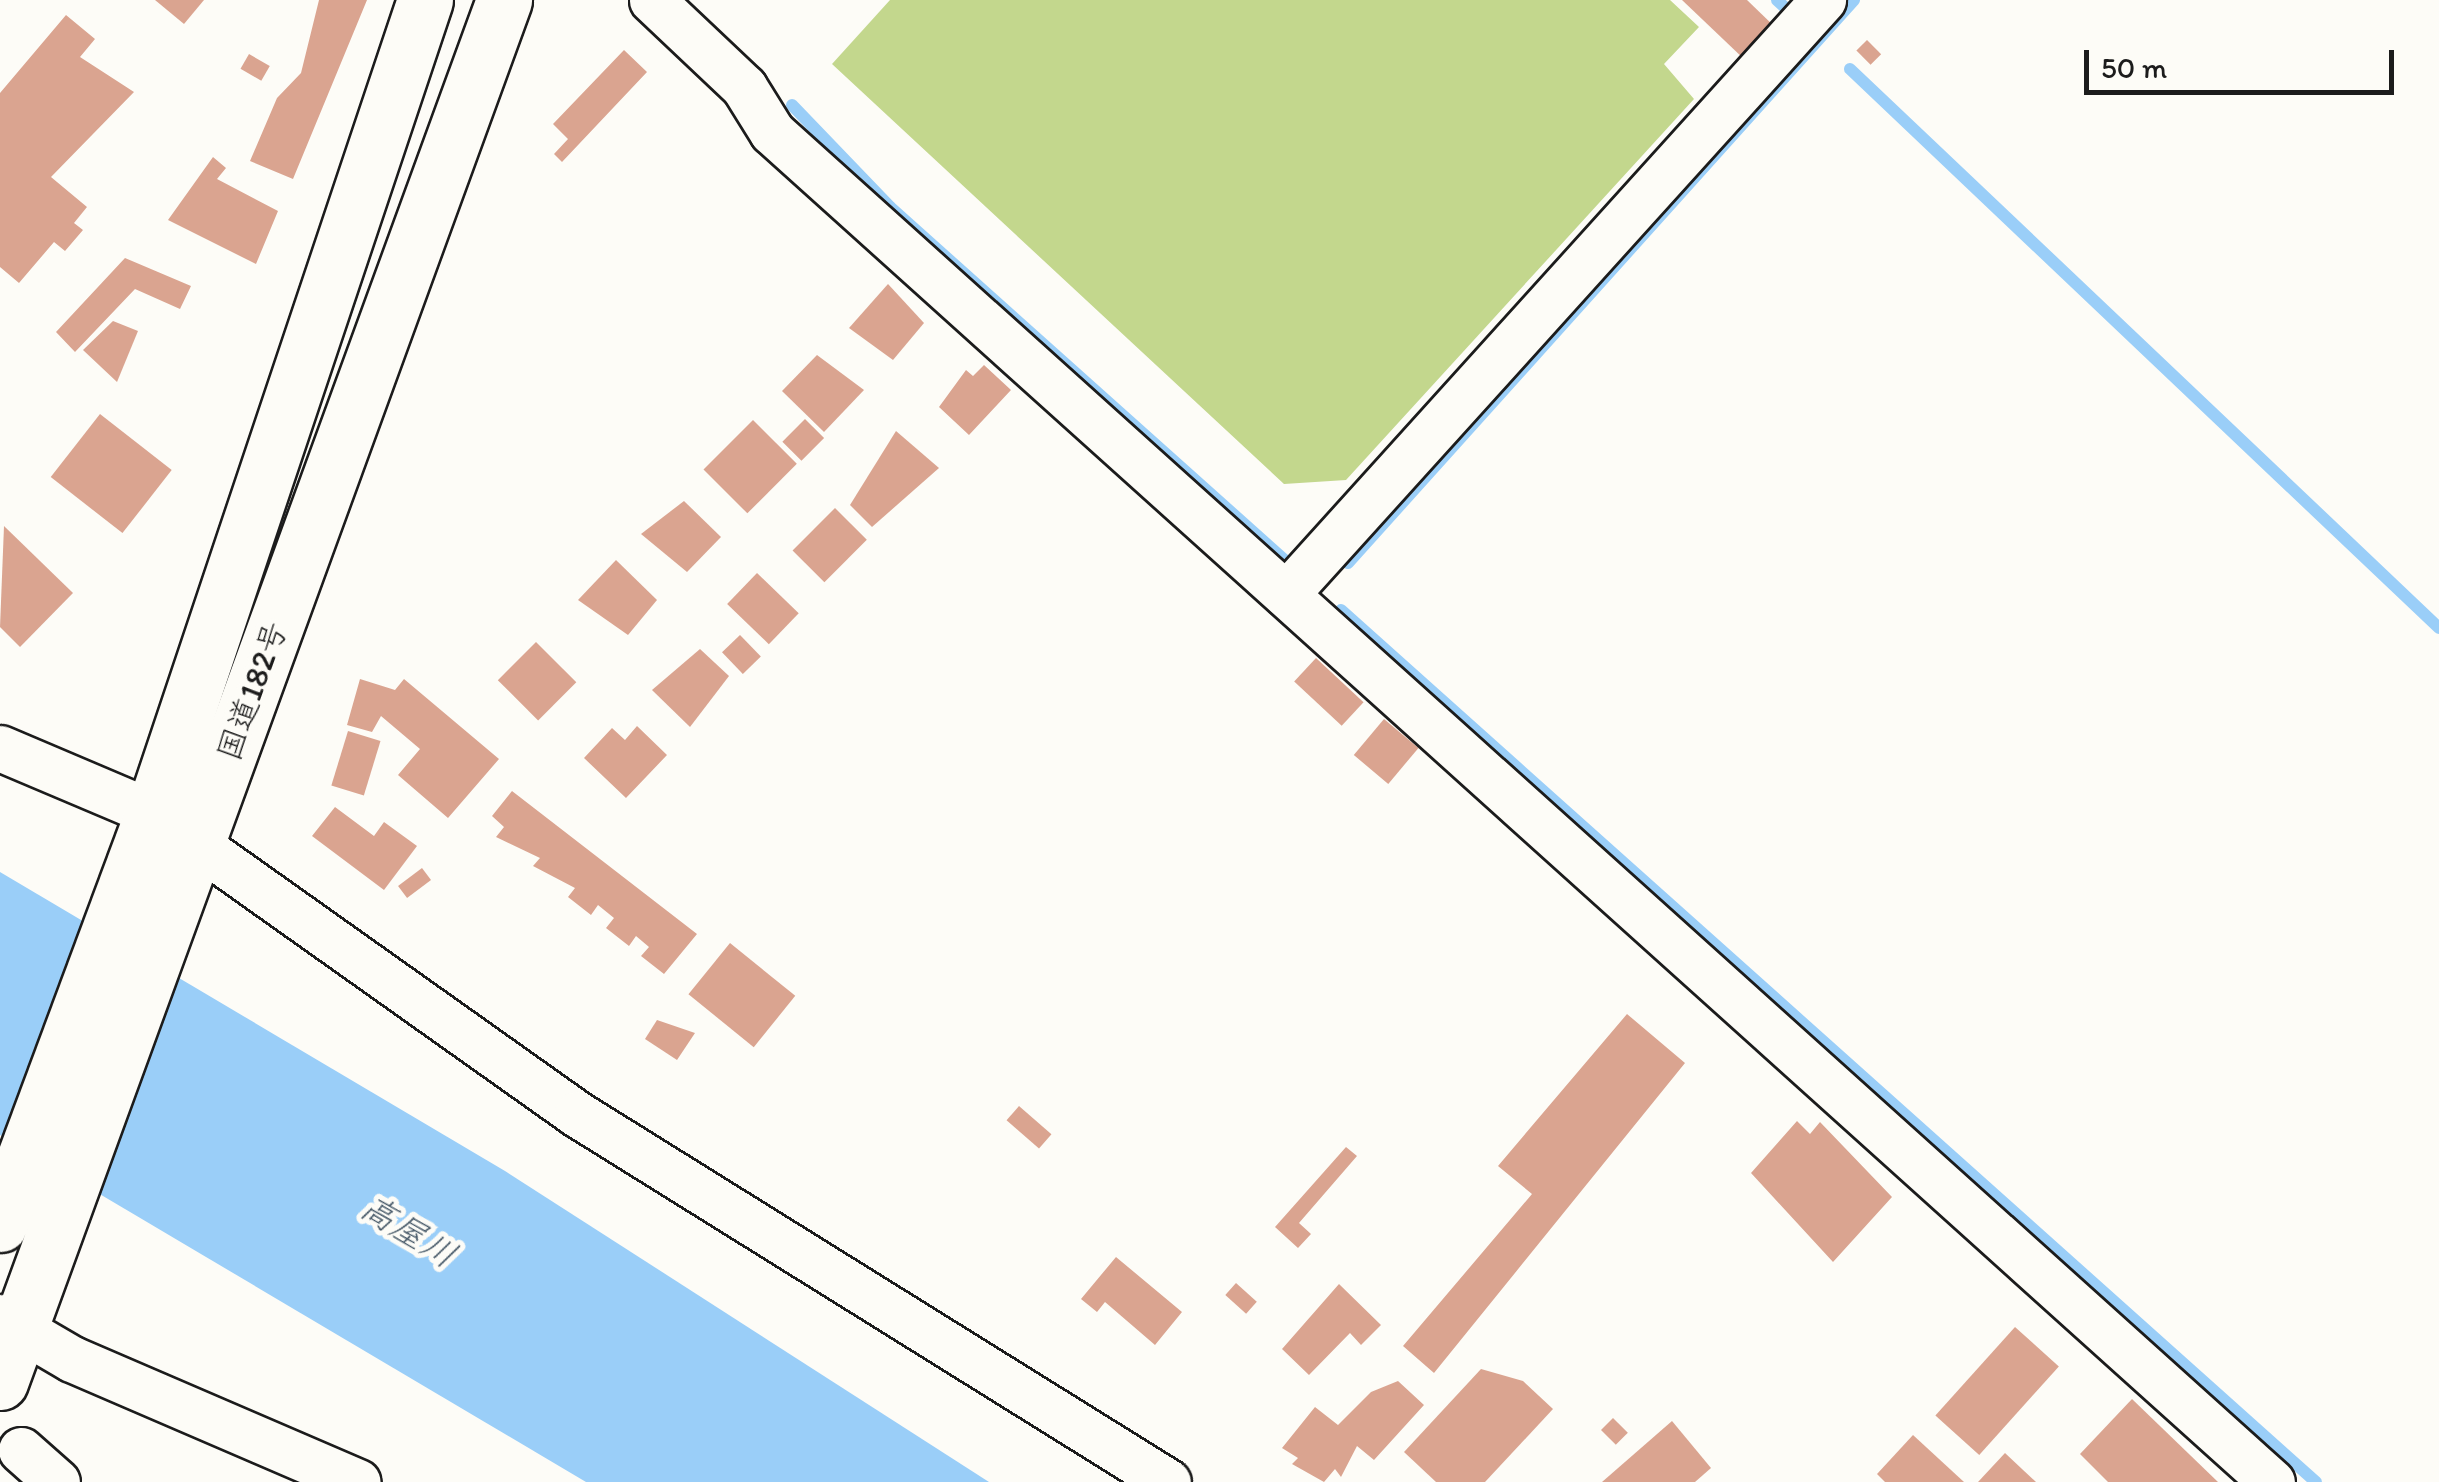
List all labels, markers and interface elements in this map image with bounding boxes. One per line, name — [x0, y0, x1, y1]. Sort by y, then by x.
scale bar — [2089, 30, 2399, 92]
text: 50 m — [2101, 49, 2167, 86]
street label: 国道182号 — [209, 616, 295, 766]
water label: 高屋川 — [353, 1185, 465, 1277]

